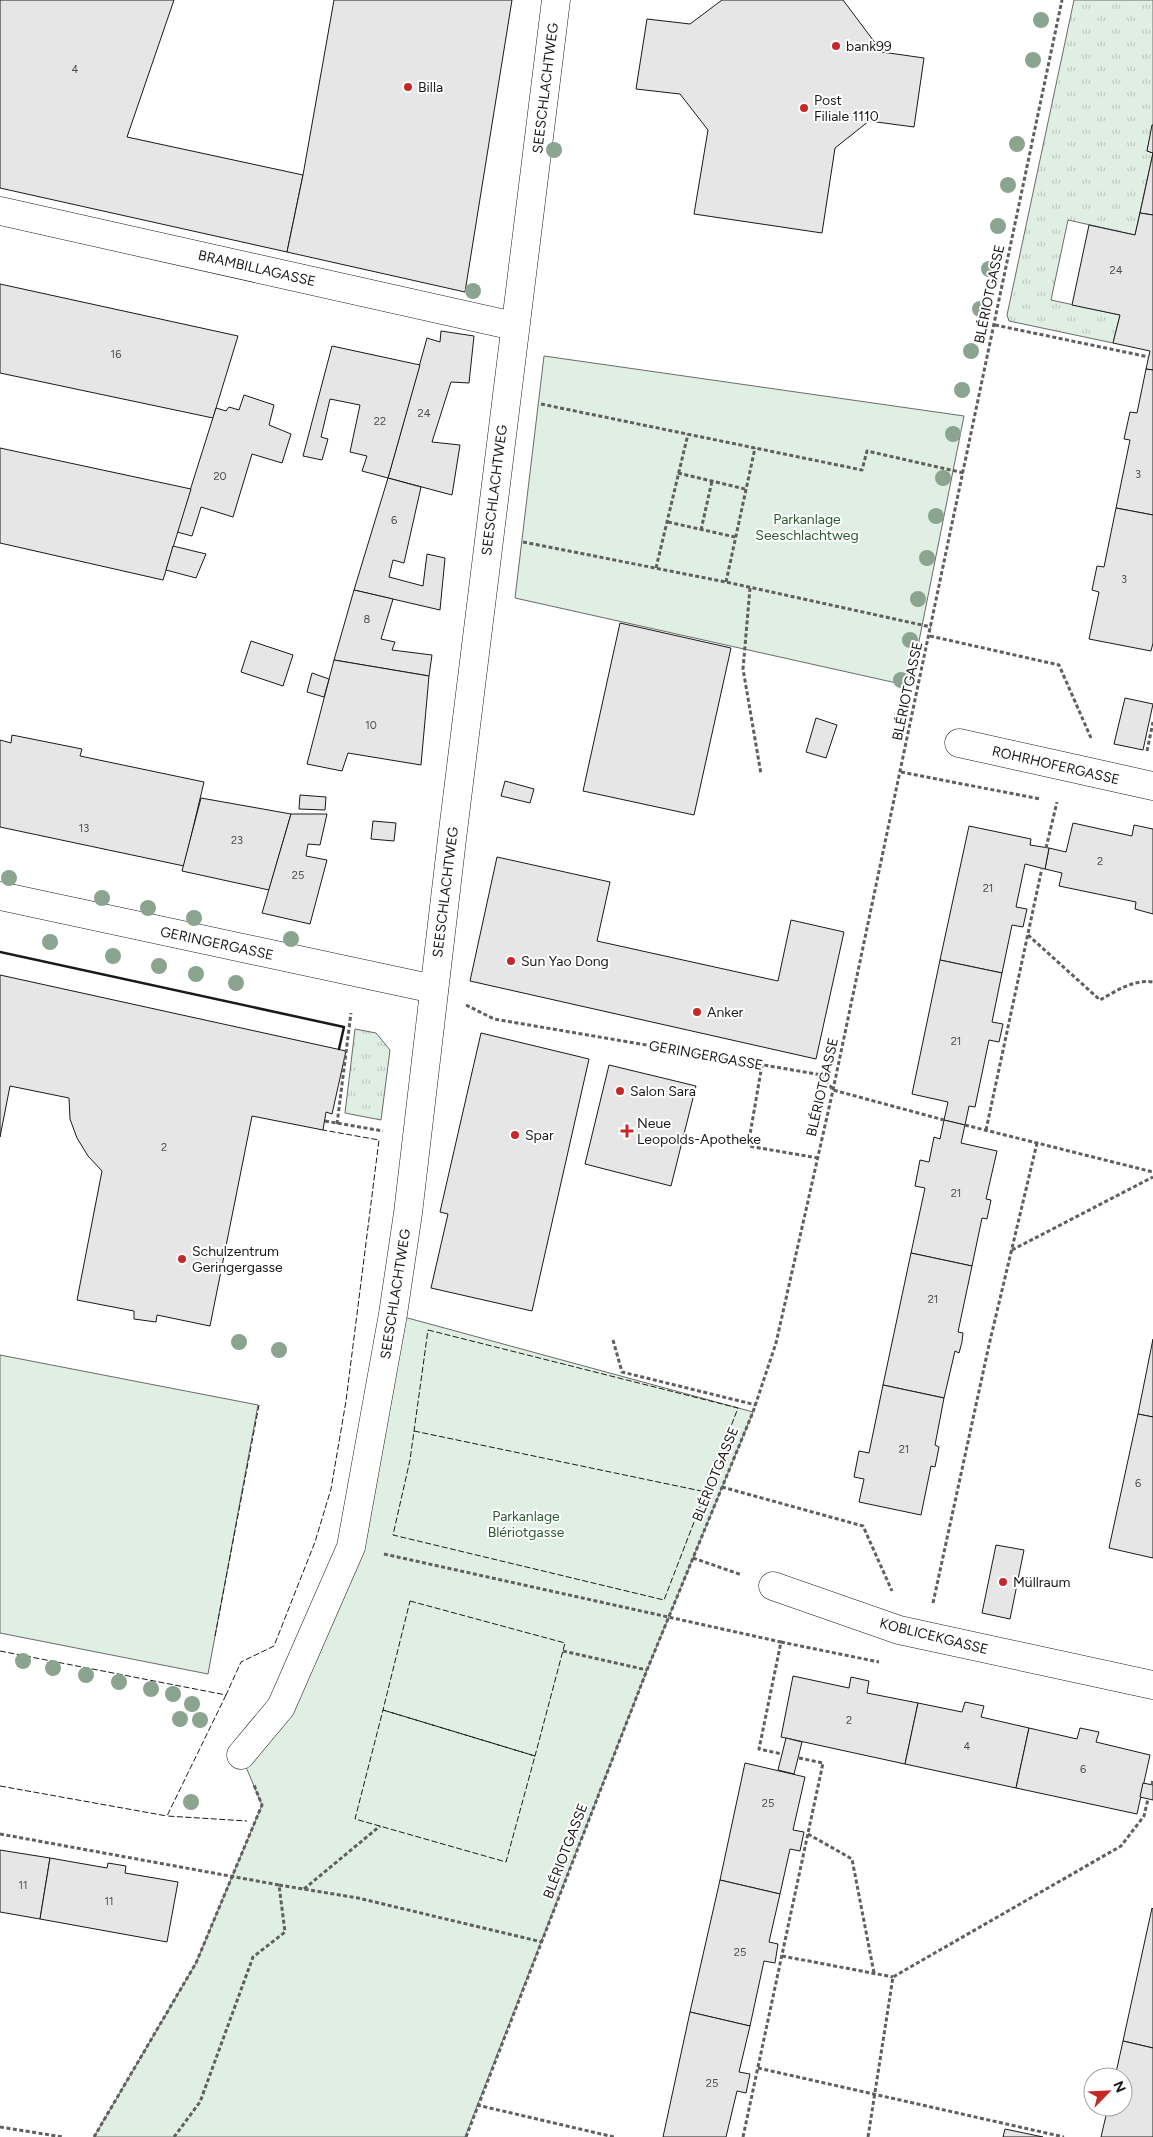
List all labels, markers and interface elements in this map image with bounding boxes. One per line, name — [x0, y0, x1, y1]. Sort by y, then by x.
street label: SEESCHLACHTWEG — [529, 21, 562, 154]
place label: bank99 — [846, 38, 892, 55]
marker: bank99 — [830, 40, 842, 52]
house number: 4 — [72, 63, 79, 76]
place label: Billa — [418, 79, 443, 96]
marker: Billa — [402, 81, 414, 93]
place label: Post Filiale 1110 — [814, 92, 879, 125]
marker: Post Filiale 1110 — [798, 102, 810, 114]
street label: BLÉRIOTGASSE — [971, 243, 1008, 345]
street label: BRAMBILLAGASSE — [196, 247, 317, 290]
house number: 24 — [1110, 264, 1123, 277]
house number: 16 — [111, 348, 121, 361]
house number: 24 — [418, 407, 431, 420]
house number: 22 — [374, 415, 386, 428]
street label: SEESCHLACHTWEG — [478, 423, 511, 556]
house number: 3 — [1135, 468, 1141, 481]
house number: 20 — [213, 470, 227, 483]
park label: Parkanlage Seeschlachtweg — [755, 511, 859, 544]
house number: 6 — [391, 514, 397, 527]
house number: 3 — [1121, 573, 1127, 586]
house number: 8 — [364, 613, 371, 626]
street label: BLÉRIOTGASSE — [889, 640, 926, 742]
house number: 10 — [365, 719, 377, 732]
street label: ROHRHOFERGASSE — [990, 743, 1121, 788]
house number: 13 — [79, 822, 89, 835]
street label: SEESCHLACHTWEG — [429, 825, 462, 958]
house number: 23 — [231, 834, 243, 847]
house number: 2 — [1097, 855, 1103, 868]
house number: 25 — [292, 869, 304, 882]
house number: 21 — [983, 882, 993, 895]
street label: GERINGERGASSE — [159, 923, 275, 964]
place label: Sun Yao Dong — [521, 953, 609, 970]
marker: Sun Yao Dong — [505, 955, 517, 967]
place label: Anker — [707, 1004, 744, 1021]
marker: Anker — [691, 1006, 703, 1018]
house number: 21 — [951, 1035, 961, 1048]
street label: BLÉRIOTGASSE — [803, 1036, 842, 1138]
street label: GERINGERGASSE — [648, 1037, 764, 1074]
place label: Salon Sara — [630, 1083, 696, 1100]
marker: Salon Sara — [614, 1085, 626, 1097]
place label: Neue Leopolds-Apotheke — [637, 1115, 761, 1148]
marker: Neue Leopolds-Apotheke — [621, 1125, 633, 1137]
place label: Spar — [525, 1127, 554, 1144]
marker: Spar — [509, 1129, 521, 1141]
house number: 2 — [161, 1141, 167, 1154]
house number: 21 — [951, 1187, 961, 1200]
street label: SEESCHLACHTWEG — [377, 1227, 414, 1360]
place label: Schulzentrum Geringergasse — [192, 1243, 283, 1276]
marker: Schulzentrum Geringergasse — [176, 1253, 188, 1265]
house number: 21 — [928, 1293, 938, 1306]
street label: BLÉRIOTGASSE — [689, 1424, 742, 1524]
house number: 21 — [899, 1443, 909, 1456]
house number: 6 — [1135, 1477, 1141, 1490]
park label: Parkanlage Blériotgasse — [488, 1508, 565, 1541]
place label: Müllraum — [1013, 1574, 1070, 1591]
marker: Müllraum — [997, 1576, 1009, 1588]
street label: KOBLICEKGASSE — [878, 1615, 990, 1658]
house number: 2 — [846, 1714, 852, 1727]
house number: 4 — [964, 1740, 971, 1753]
house number: 6 — [1080, 1763, 1086, 1776]
house number: 25 — [762, 1797, 774, 1810]
street label: BLÉRIOTGASSE — [539, 1801, 591, 1901]
house number: 11 — [18, 1879, 28, 1892]
house number: 11 — [104, 1895, 114, 1908]
house number: 25 — [734, 1946, 746, 1959]
north arrow — [1083, 2067, 1133, 2117]
house number: 25 — [706, 2077, 718, 2090]
text: N — [1109, 2079, 1129, 2095]

